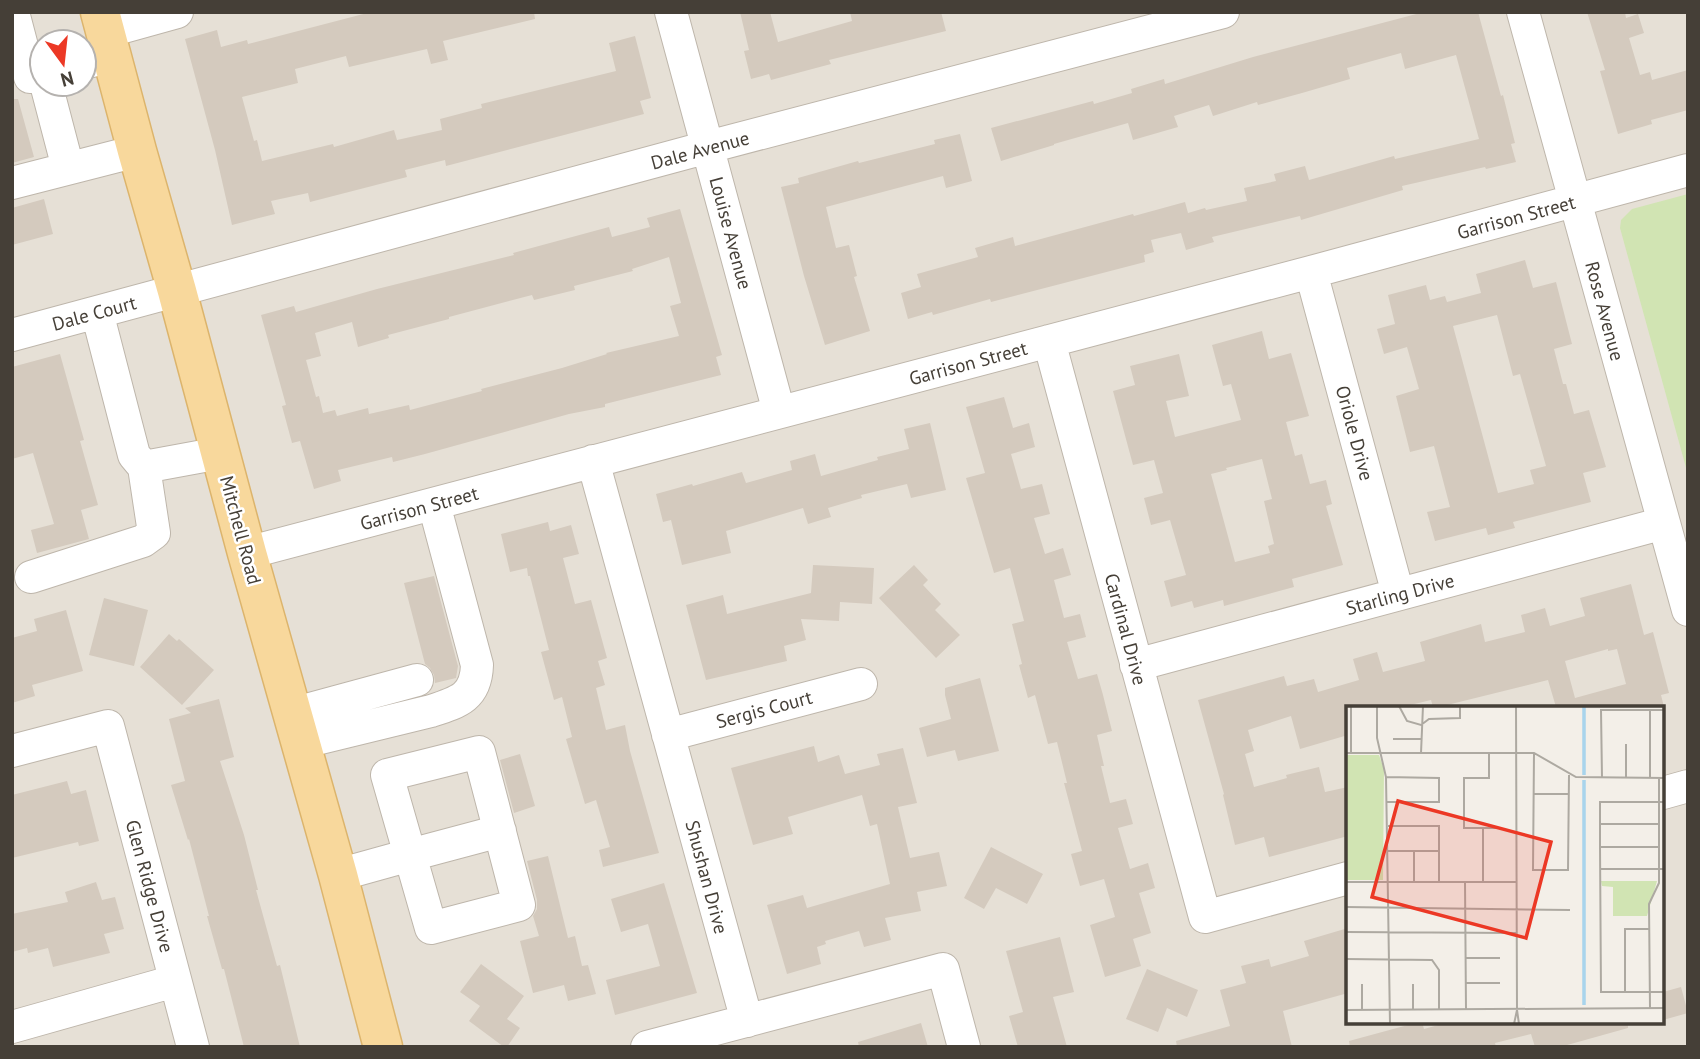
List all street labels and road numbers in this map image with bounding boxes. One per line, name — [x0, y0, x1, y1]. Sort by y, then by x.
street label: Dale Avenue — [648, 125, 752, 175]
street label: Louise Avenue — [704, 174, 758, 292]
street label: Garrison Street — [1454, 190, 1578, 244]
street label: Rose Avenue — [1580, 259, 1630, 363]
street label: Dale Court — [49, 290, 139, 336]
street label: Garrison Street — [906, 336, 1030, 390]
street label: Oriole Drive — [1331, 383, 1379, 483]
street label: Mitchell Road — [215, 473, 267, 587]
street label: Garrison Street — [357, 481, 481, 535]
street label: Starling Drive — [1343, 568, 1457, 620]
street label: Cardinal Drive — [1100, 570, 1152, 688]
street label: Sergis Court — [713, 684, 815, 733]
street label: Glen Ridge Drive — [121, 817, 179, 955]
street label: Shushan Drive — [680, 818, 734, 936]

